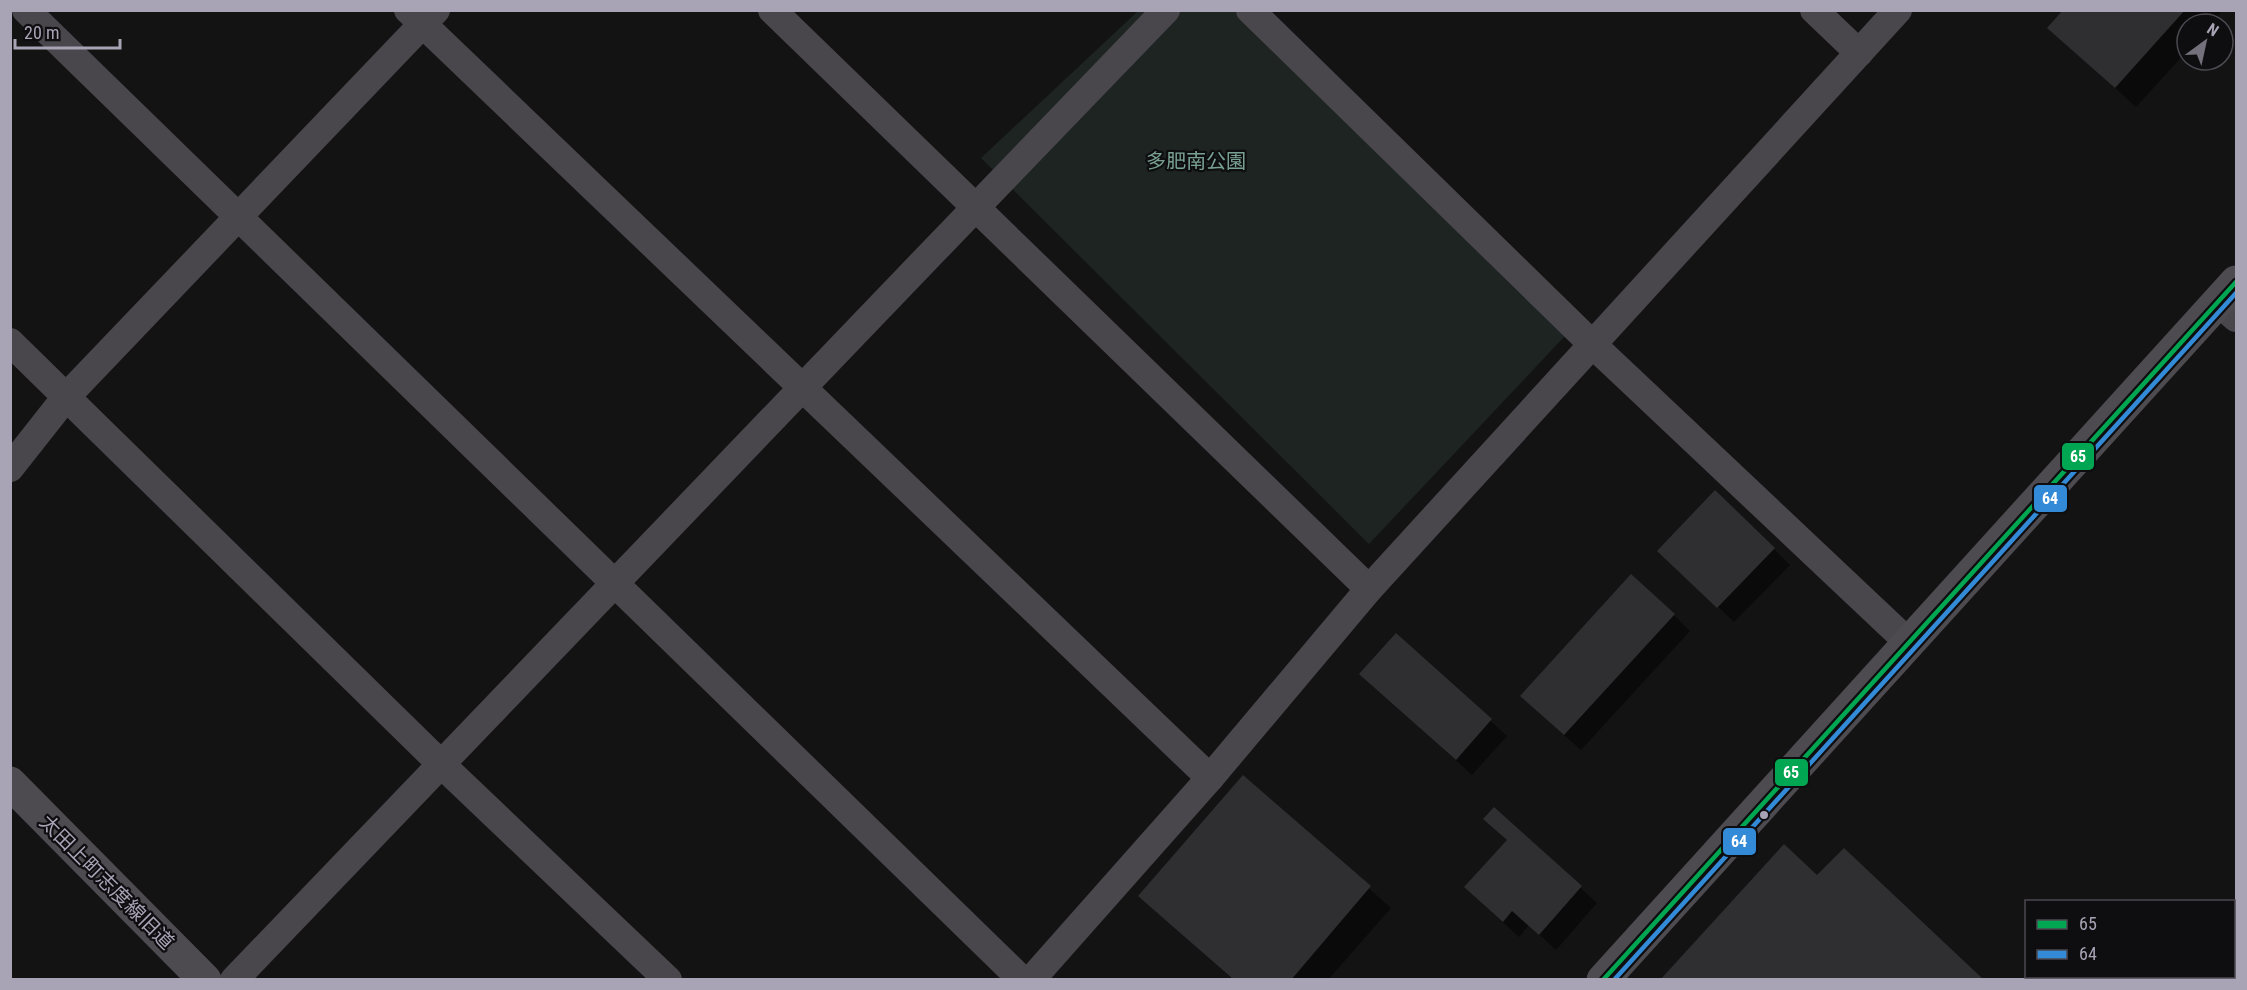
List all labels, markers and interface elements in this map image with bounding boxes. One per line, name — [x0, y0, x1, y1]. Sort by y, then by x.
scale bar — [15, 12, 120, 50]
north arrow — [2175, 12, 2235, 72]
text: N — [2204, 19, 2222, 40]
text: 20 m — [24, 22, 59, 43]
park label: 多肥南公園 — [1146, 149, 1246, 173]
line badge: 65 — [2061, 442, 2095, 471]
text: 65 — [2070, 447, 2086, 466]
line badge: 64 — [2033, 484, 2068, 513]
text: 64 — [2042, 489, 2058, 508]
line badge: 65 — [1774, 758, 1809, 787]
text: 65 — [1783, 763, 1799, 782]
unlabelled marker — [1758, 809, 1770, 821]
street label: 太田上町志度線旧道 — [35, 810, 179, 954]
line badge: 64 — [1722, 827, 1757, 856]
text: 64 — [1731, 832, 1747, 851]
legend — [2025, 900, 2235, 978]
text: 65 — [2079, 913, 2097, 934]
text: 64 — [2079, 943, 2097, 964]

